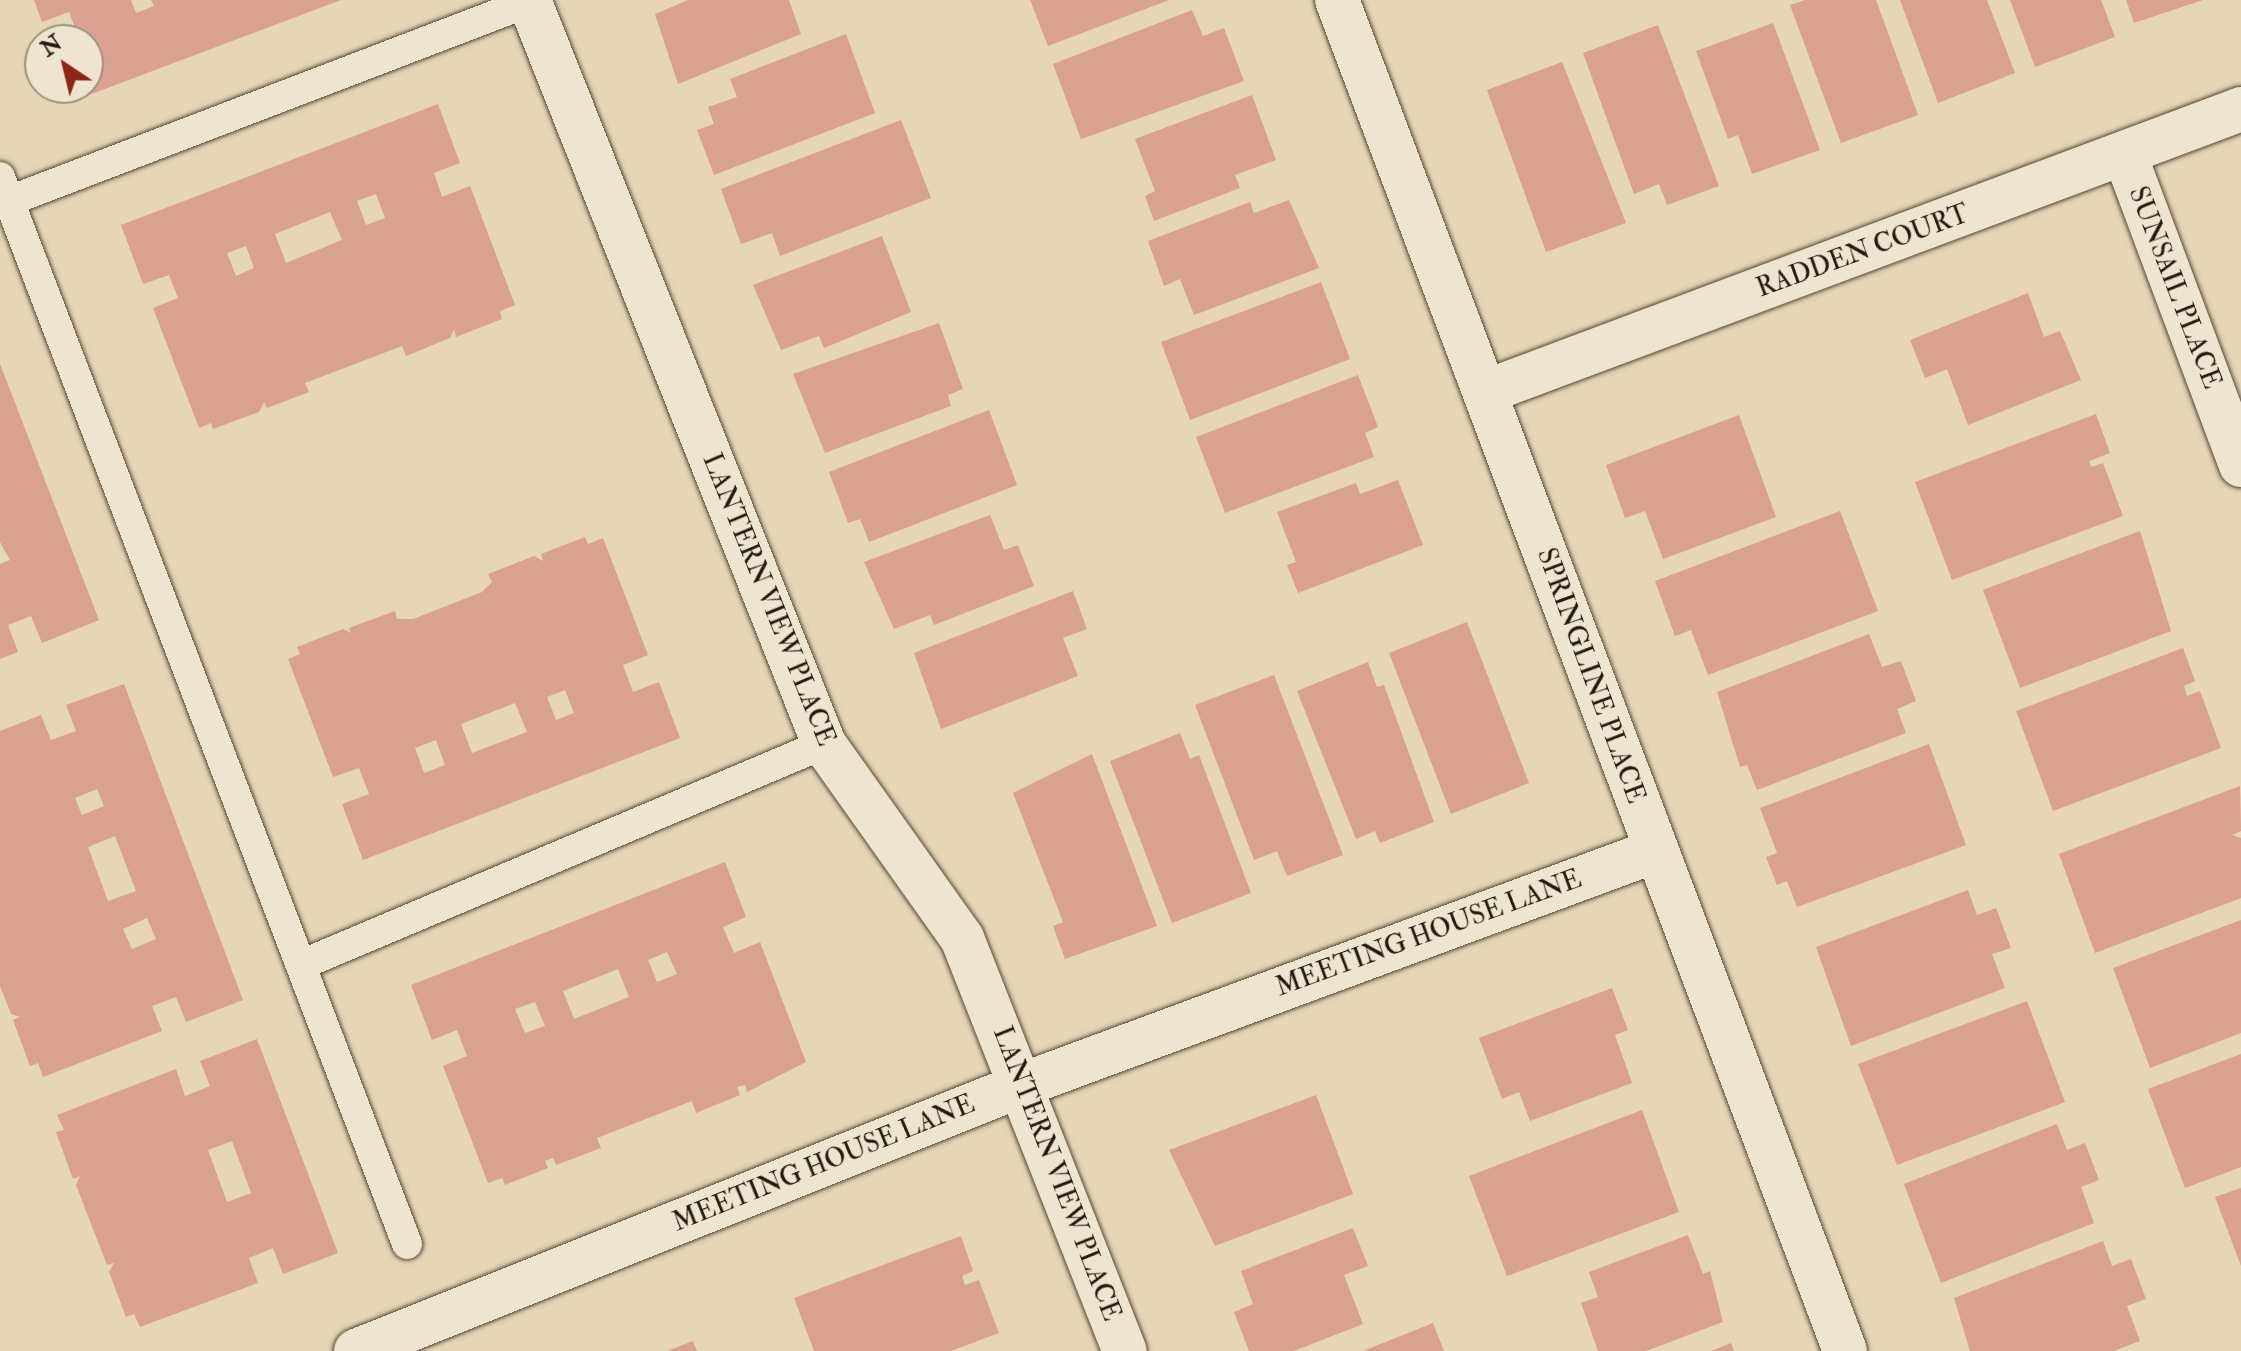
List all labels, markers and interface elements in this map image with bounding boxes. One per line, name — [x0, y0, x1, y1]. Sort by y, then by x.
north arrow — [24, 24, 104, 104]
text: N — [35, 29, 67, 63]
street label: SUNSAIL PLACE — [2121, 183, 2227, 393]
street label: RADDEN COURT — [1753, 199, 1973, 305]
street label: LANTERN VIEW PLACE — [695, 449, 841, 751]
street label: SPRINGLINE PLACE — [1529, 544, 1651, 808]
street label: MEETING HOUSE LANE — [1272, 864, 1586, 1004]
street label: LANTERN VIEW PLACE — [985, 1023, 1127, 1325]
street label: MEETING HOUSE LANE — [668, 1089, 980, 1239]

